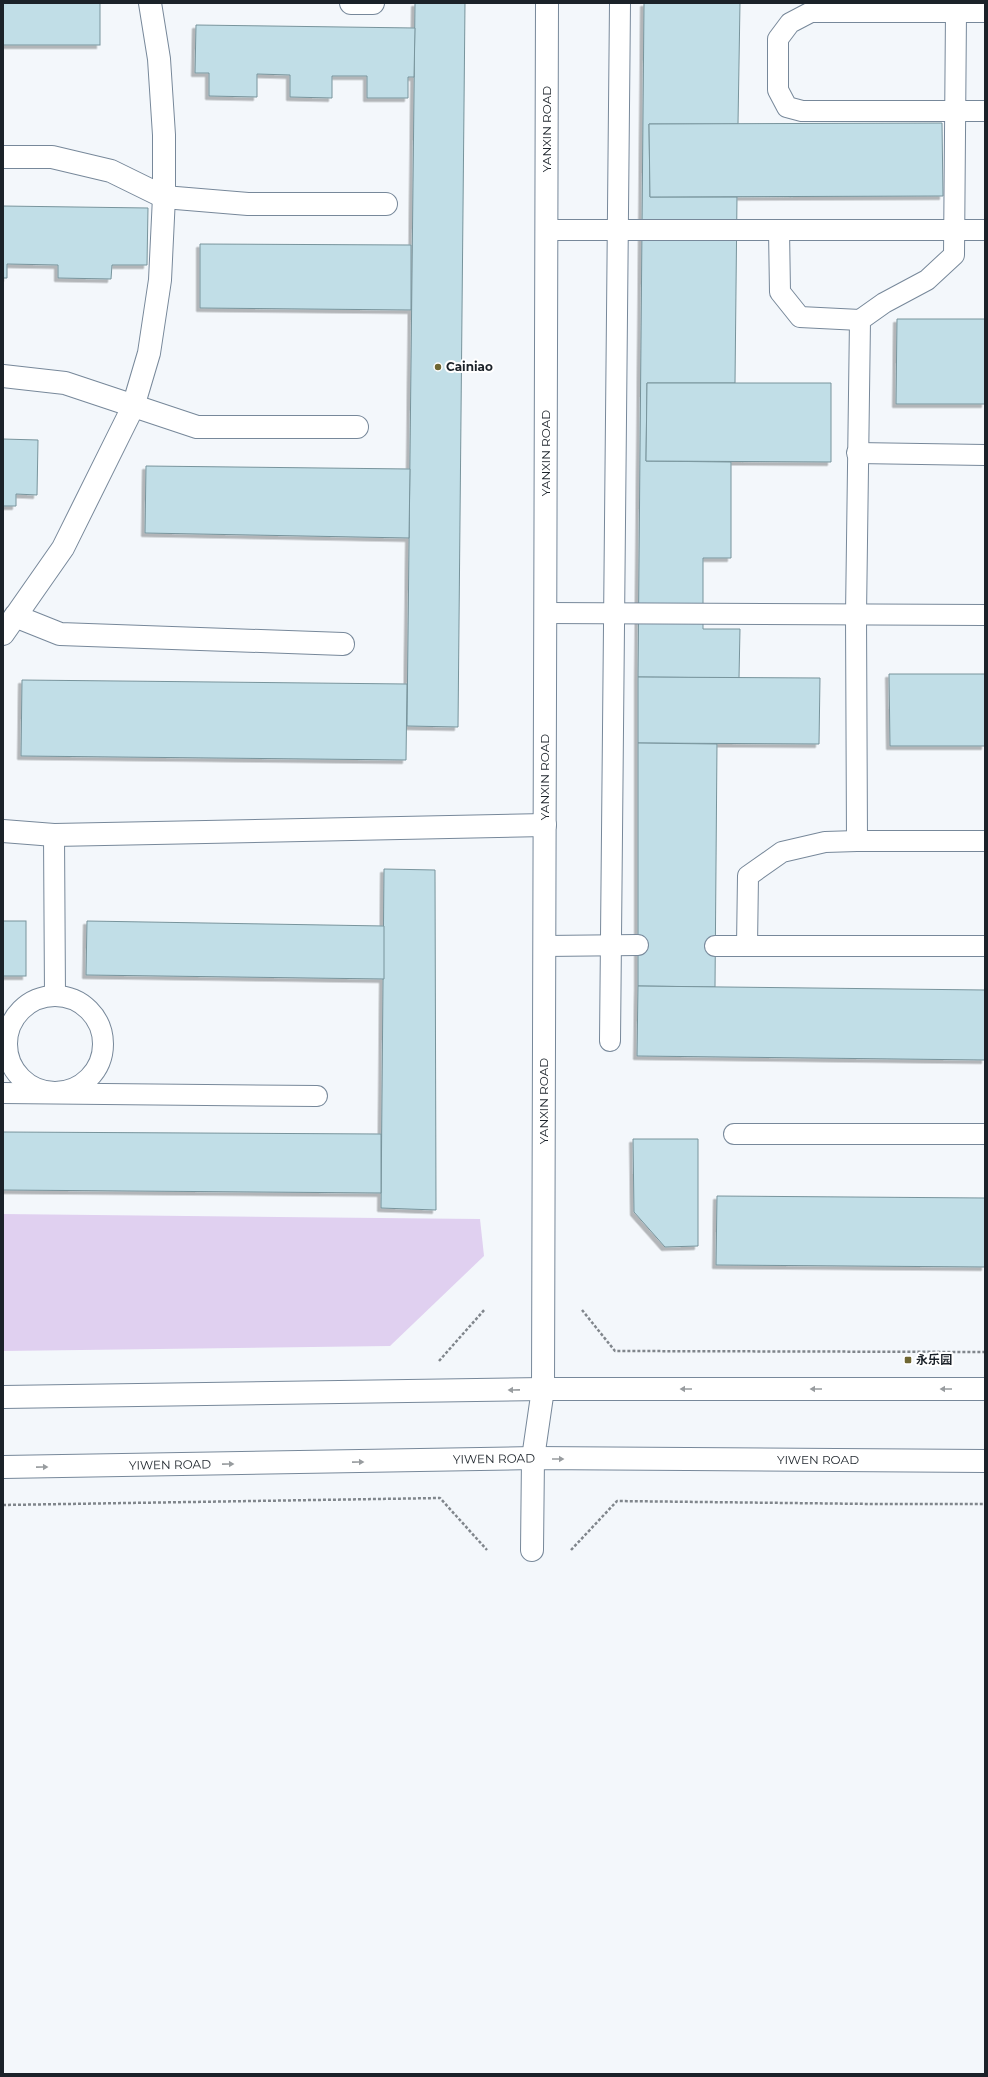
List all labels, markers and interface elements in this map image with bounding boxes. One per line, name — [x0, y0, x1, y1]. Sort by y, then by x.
street label: YANXIN ROAD — [539, 86, 554, 172]
place label: Cainiao — [446, 359, 493, 374]
marker: Cainiao — [433, 362, 443, 372]
street label: YANXIN ROAD — [538, 410, 553, 496]
street label: YANXIN ROAD — [537, 734, 552, 820]
street label: YANXIN ROAD — [536, 1058, 551, 1144]
place label: 永乐园 — [916, 1352, 952, 1367]
marker: 永乐园 — [903, 1355, 913, 1365]
one-way arrow — [679, 1386, 692, 1392]
one-way arrow — [809, 1386, 822, 1392]
one-way arrow — [939, 1386, 952, 1392]
one-way arrow — [507, 1387, 520, 1393]
street label: YIWEN ROAD — [453, 1450, 535, 1467]
street label: YIWEN ROAD — [777, 1452, 859, 1467]
street label: YIWEN ROAD — [129, 1456, 211, 1473]
one-way arrow — [552, 1456, 565, 1462]
one-way arrow — [352, 1458, 364, 1465]
one-way arrow — [222, 1461, 235, 1467]
one-way arrow — [36, 1464, 49, 1470]

